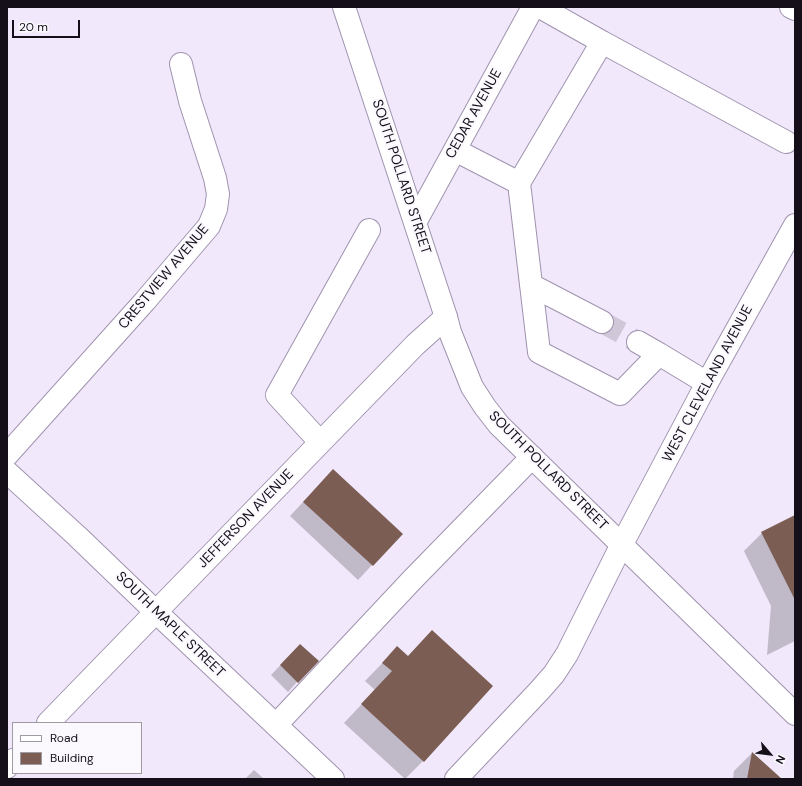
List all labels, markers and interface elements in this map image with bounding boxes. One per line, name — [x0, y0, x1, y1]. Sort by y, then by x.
scale bar — [14, 12, 82, 38]
text: 20 m — [19, 19, 48, 35]
street label: CEDAR AVENUE — [442, 66, 506, 162]
street label: SOUTH POLLARD STREET — [368, 98, 434, 256]
street label: CRESTVIEW AVENUE — [115, 221, 213, 333]
street label: WEST CLEVELAND AVENUE — [659, 303, 757, 465]
street label: SOUTH POLLARD STREET — [485, 408, 611, 534]
street label: JEFFERSON AVENUE — [195, 466, 297, 572]
street label: SOUTH MAPLE STREET — [112, 569, 228, 681]
legend — [12, 722, 142, 774]
text: Road — [50, 730, 78, 746]
north arrow — [750, 734, 790, 774]
text: Building — [50, 750, 94, 766]
text: N — [773, 753, 789, 766]

